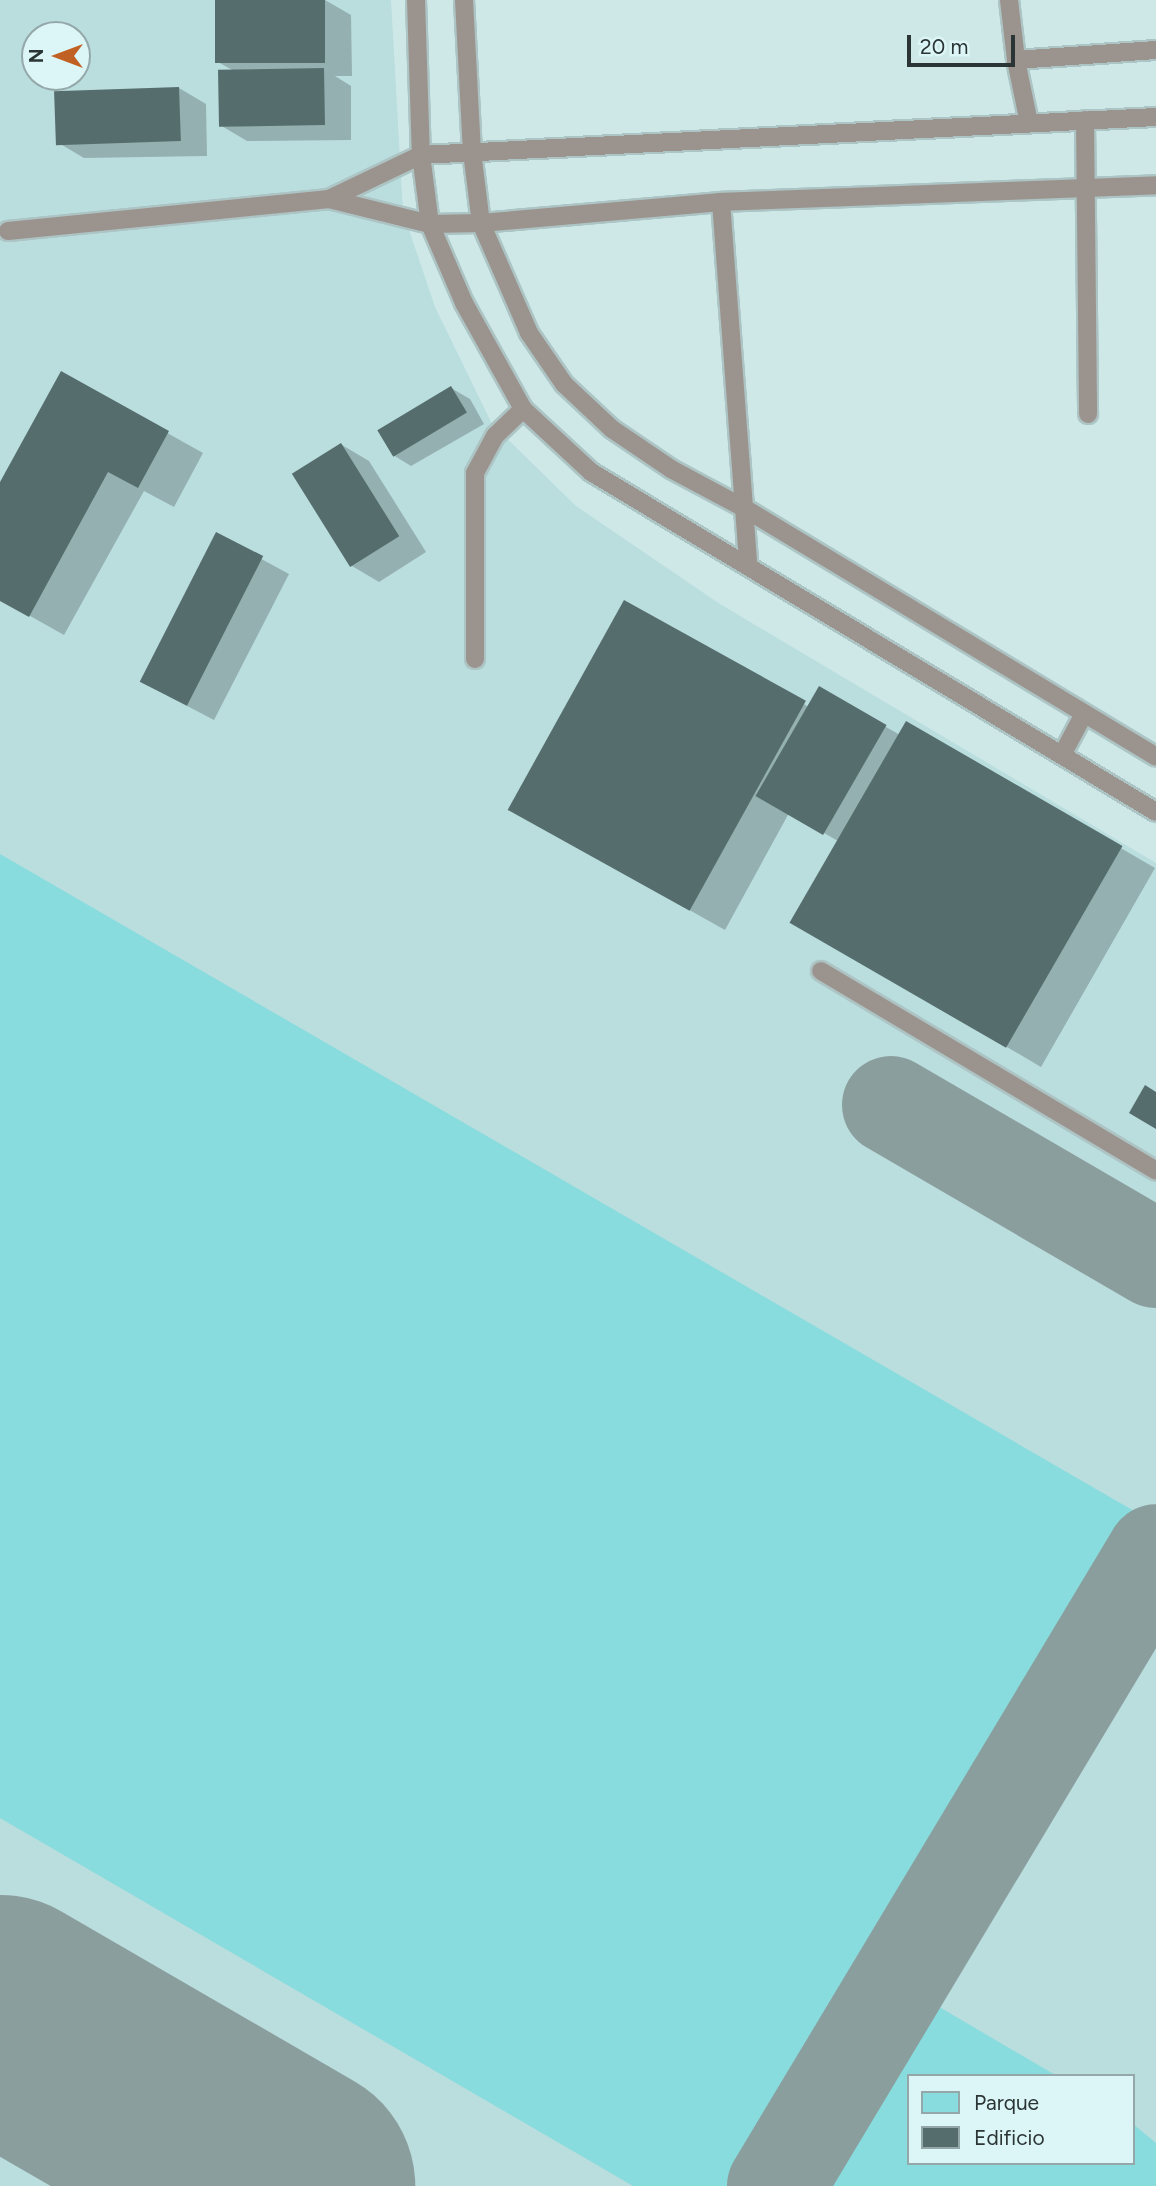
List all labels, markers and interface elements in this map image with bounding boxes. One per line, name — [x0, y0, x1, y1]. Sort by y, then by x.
north arrow — [21, 21, 91, 91]
scale bar — [911, 21, 1020, 65]
text: 20 m — [920, 34, 968, 59]
text: N — [25, 49, 48, 63]
legend — [908, 2074, 1135, 2165]
text: Parque — [974, 2090, 1039, 2115]
text: Edificio — [974, 2125, 1045, 2150]

